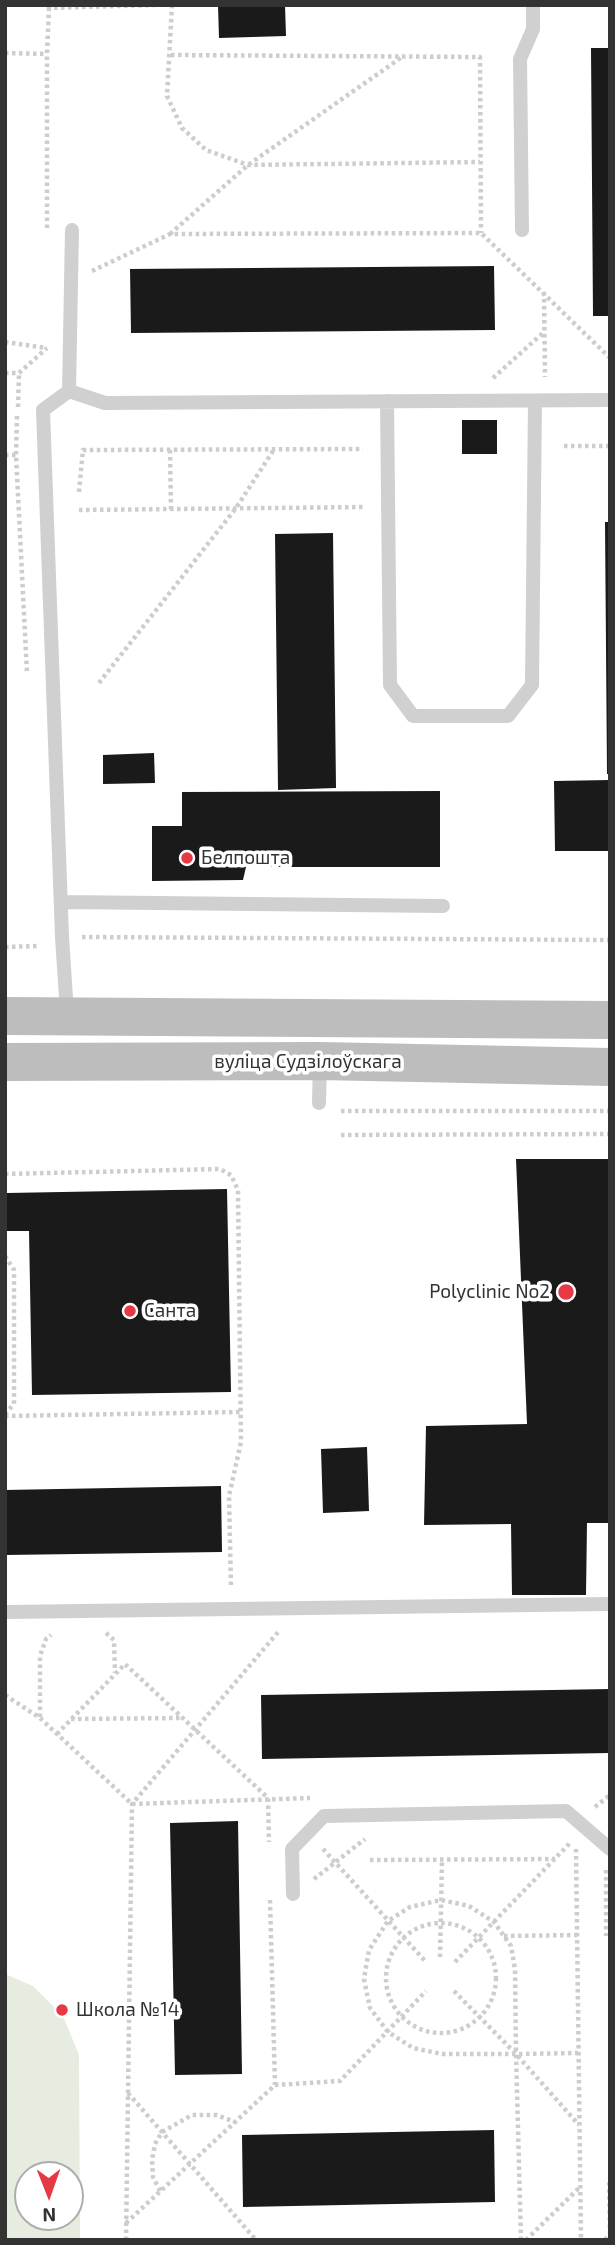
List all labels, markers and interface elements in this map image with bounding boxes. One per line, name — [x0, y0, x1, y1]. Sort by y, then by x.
place label: Белпошта — [201, 847, 290, 869]
marker: Белпошта — [179, 850, 195, 866]
street label: вуліца Судзілоўскага — [214, 1051, 402, 1073]
place label: Polyclinic No2 — [429, 1281, 550, 1303]
marker: Polyclinic No2 — [556, 1282, 576, 1302]
place label: Санта — [144, 1300, 196, 1322]
marker: Санта — [122, 1303, 138, 1319]
place label: Школа №14 — [76, 1999, 179, 2021]
marker: Школа №14 — [54, 2002, 70, 2018]
north arrow — [14, 2161, 84, 2231]
text: N — [42, 2204, 56, 2227]

